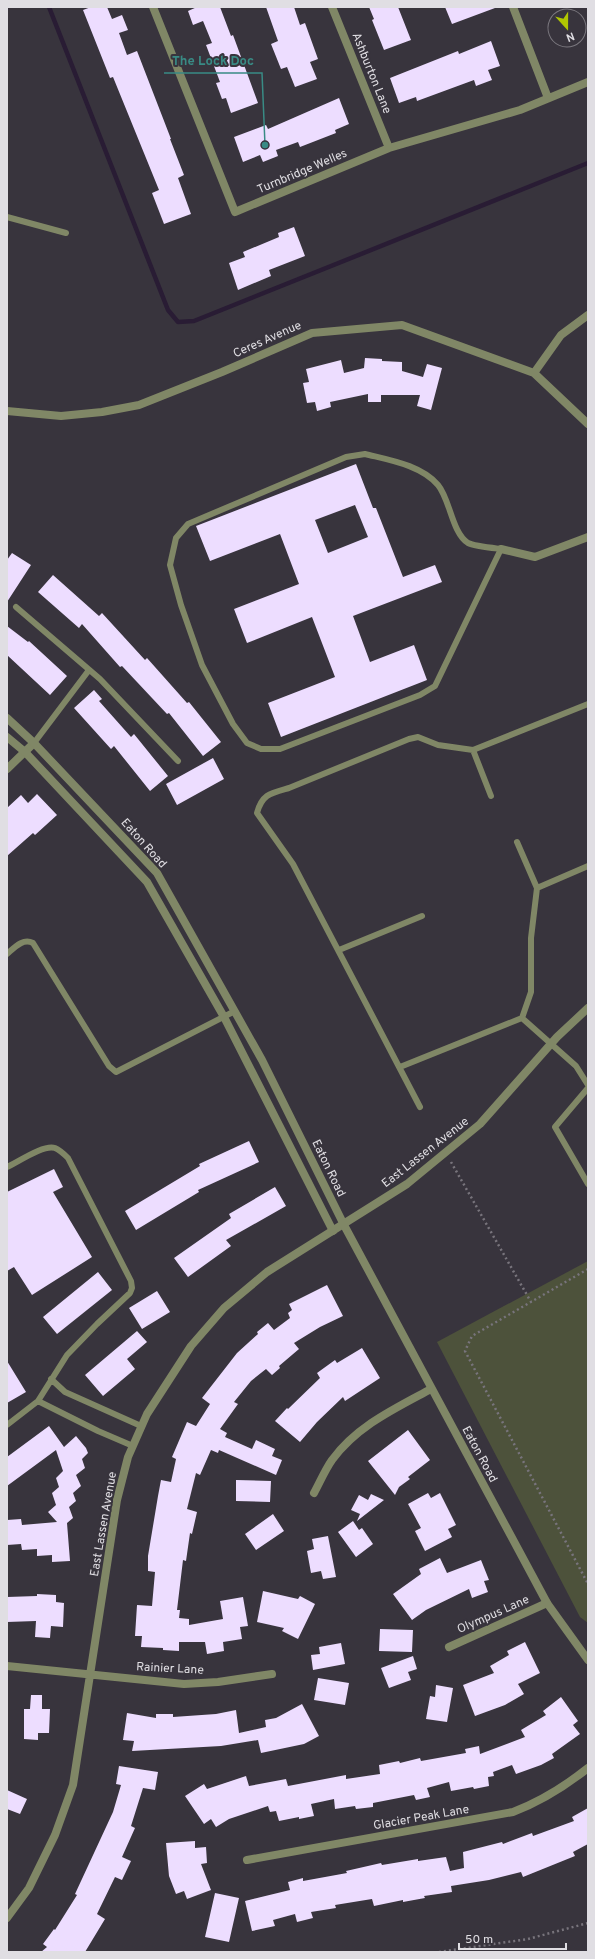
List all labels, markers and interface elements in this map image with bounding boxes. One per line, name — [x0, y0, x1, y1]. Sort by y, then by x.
north arrow — [547, 8, 587, 48]
text: N — [564, 28, 576, 44]
street label: Ashburton Lane — [348, 30, 395, 116]
callout: The Lock Doc — [164, 48, 262, 73]
text: The Lock Doc — [172, 54, 254, 70]
street label: Turnbridge Welles — [255, 146, 350, 198]
street label: Ceres Avenue — [231, 318, 304, 362]
street label: Eaton Road — [117, 815, 170, 872]
street label: East Lassen Avenue — [379, 1114, 472, 1192]
street label: Eaton Road — [307, 1137, 349, 1200]
street label: Eaton Road — [458, 1423, 501, 1485]
street label: East Lassen Avenue — [87, 1470, 121, 1578]
street label: Olympus Lane — [455, 1592, 532, 1638]
street label: Rainier Lane — [136, 1659, 204, 1679]
street label: Glacier Peak Lane — [372, 1802, 470, 1834]
scale bar — [459, 1925, 566, 1951]
text: 50 m — [465, 1932, 493, 1948]

